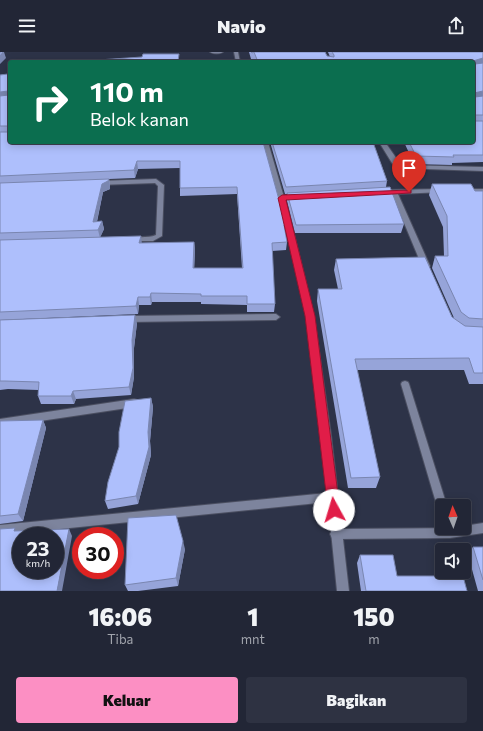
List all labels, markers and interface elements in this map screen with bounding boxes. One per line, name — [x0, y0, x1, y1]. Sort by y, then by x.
icon: menu — [16, 15, 38, 37]
text: Navio — [217, 15, 266, 37]
icon: share — [445, 15, 467, 37]
text: 110 m — [90, 74, 164, 108]
icon: right — [24, 76, 76, 128]
text: Belok kanan — [90, 108, 189, 130]
pin — [392, 151, 426, 192]
icon: arrive — [398, 157, 420, 179]
position arrow — [313, 489, 355, 531]
north arrow — [435, 499, 471, 535]
map controls — [435, 499, 471, 579]
speed limit sign: 30 — [72, 527, 124, 579]
text: 23 — [26, 536, 50, 560]
button: sound — [435, 543, 471, 579]
text: km/h — [26, 557, 50, 569]
text: 16:06 — [88, 602, 152, 631]
text: 1 — [247, 602, 258, 631]
text: 150 — [353, 602, 395, 631]
text: Tiba — [107, 631, 133, 647]
text: mnt — [241, 631, 265, 647]
text: m — [368, 631, 380, 647]
button: Keluar — [16, 677, 238, 723]
button: Bagikan — [246, 677, 467, 723]

